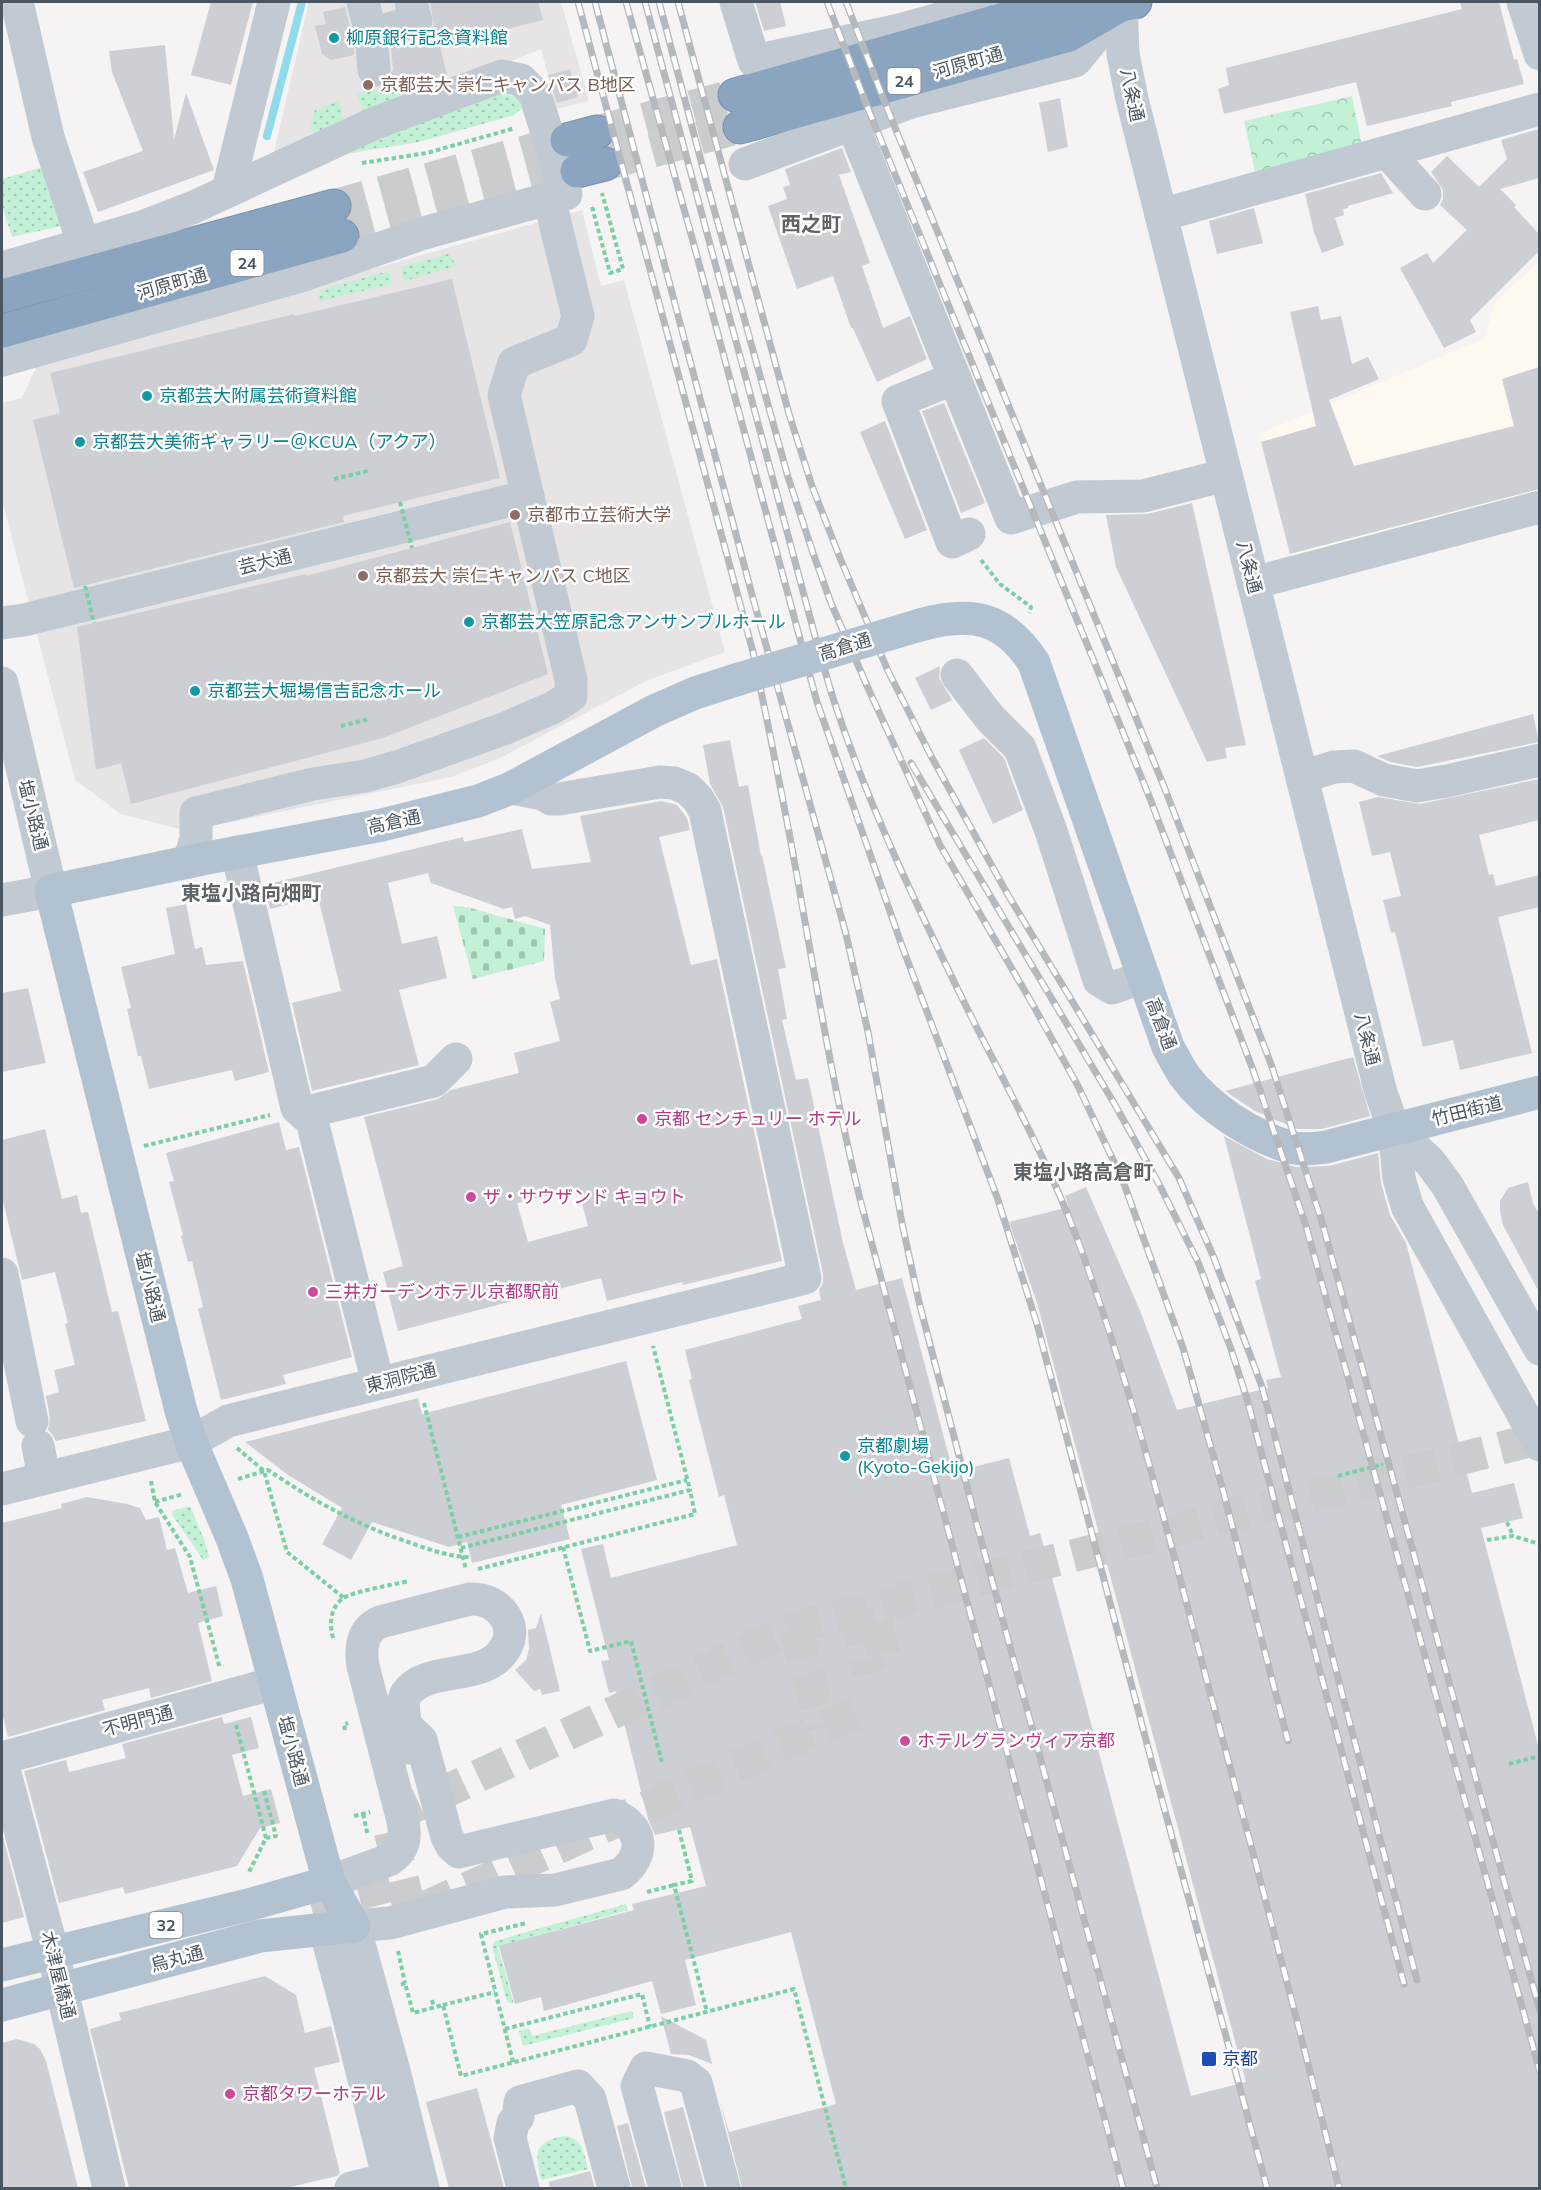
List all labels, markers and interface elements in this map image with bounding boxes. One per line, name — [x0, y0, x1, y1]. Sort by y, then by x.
place label: 柳原銀行記念資料館 — [346, 26, 508, 49]
marker: 柳原銀行記念資料館 — [327, 31, 341, 45]
street label: 河原町通 — [930, 42, 1006, 83]
street label: 八条通 — [1116, 66, 1149, 124]
road number: 24 — [888, 68, 920, 94]
place label: 京都芸大 崇仁キャンパス B地区 — [380, 73, 636, 96]
marker: 京都芸大 崇仁キャンパス B地区 — [361, 78, 375, 92]
district label: 西之町 — [781, 211, 841, 236]
road number: 24 — [230, 250, 264, 276]
street label: 河原町通 — [134, 263, 210, 304]
place label: 京都芸大附属芸術資料館 — [159, 384, 357, 407]
marker: 京都芸大附属芸術資料館 — [140, 389, 154, 403]
place label: 京都芸大美術ギャラリー＠KCUA（アクア） — [92, 430, 447, 453]
marker: 京都芸大美術ギャラリー＠KCUA（アクア） — [73, 435, 87, 449]
place label: 京都市立芸術大学 — [527, 503, 671, 526]
marker: 京都市立芸術大学 — [508, 508, 522, 522]
street label: 八条通 — [1232, 538, 1267, 596]
street label: 芸大通 — [236, 544, 294, 579]
place label: 京都芸大 崇仁キャンパス C地区 — [375, 564, 631, 587]
marker: 京都芸大 崇仁キャンパス C地区 — [356, 569, 370, 583]
place label: 京都芸大笠原記念アンサンブルホール — [481, 610, 786, 633]
marker: 京都芸大笠原記念アンサンブルホール — [462, 615, 476, 629]
street label: 高倉通 — [816, 628, 874, 665]
place label: 京都芸大堀場信吉記念ホール — [207, 679, 441, 702]
marker: 京都芸大堀場信吉記念ホール — [188, 684, 202, 698]
street label: 塩小路通 — [14, 777, 53, 853]
street label: 高倉通 — [365, 805, 423, 838]
district label: 東塩小路向畑町 — [181, 880, 321, 905]
street label: 高倉通 — [1141, 994, 1182, 1053]
street label: 八条通 — [1350, 1010, 1385, 1068]
street label: 竹田街道 — [1429, 1091, 1505, 1130]
place label: 京都 センチュリー ホテル — [654, 1107, 861, 1130]
marker: 京都 センチュリー ホテル — [635, 1112, 649, 1126]
district label: 東塩小路高倉町 — [1013, 1159, 1153, 1184]
place label: ザ・サウザンド キョウト — [483, 1185, 686, 1208]
marker: ザ・サウザンド キョウト — [464, 1190, 478, 1204]
street label: 塩小路通 — [131, 1249, 170, 1325]
place label: 三井ガーデンホテル京都駅前 — [325, 1280, 559, 1303]
marker: 三井ガーデンホテル京都駅前 — [306, 1285, 320, 1299]
street label: 東洞院通 — [363, 1358, 439, 1397]
place label: 京都劇場 (Kyoto-Gekijo) — [857, 1434, 975, 1478]
marker: 京都劇場 (Kyoto-Gekijo) — [838, 1449, 852, 1463]
street label: 不明門通 — [100, 1700, 176, 1741]
street label: 塩小路通 — [273, 1713, 314, 1789]
place label: ホテルグランヴィア京都 — [917, 1729, 1115, 1752]
marker: ホテルグランヴィア京都 — [898, 1734, 912, 1748]
road number: 32 — [150, 1912, 182, 1938]
street label: 木津屋橋通 — [36, 1928, 81, 2021]
street label: 烏丸通 — [148, 1940, 206, 1977]
place label: 京都 — [1222, 2047, 1258, 2070]
marker: 京都 — [1200, 2050, 1218, 2068]
place label: 京都タワーホテル — [242, 2082, 386, 2105]
marker: 京都タワーホテル — [223, 2087, 237, 2101]

